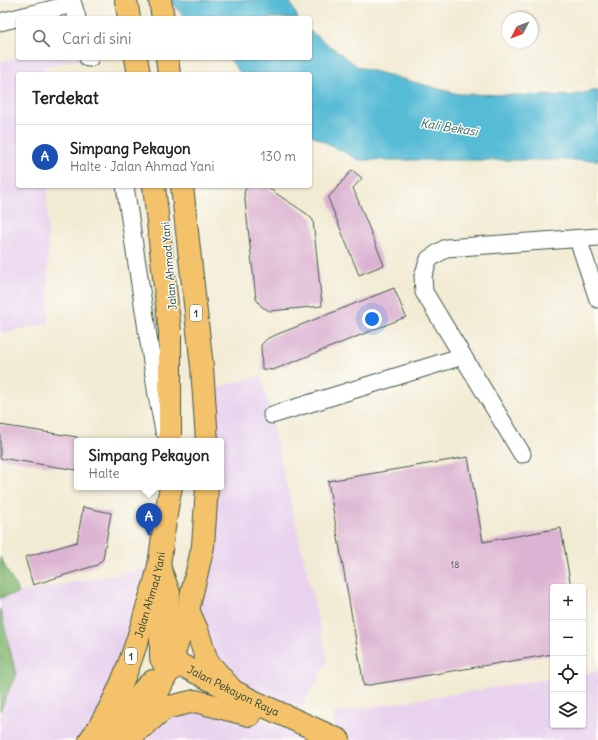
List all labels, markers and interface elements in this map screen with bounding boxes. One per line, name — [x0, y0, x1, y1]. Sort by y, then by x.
north arrow — [502, 12, 538, 48]
search box — [16, 16, 312, 60]
icon: search — [30, 27, 52, 49]
text: Cari di sini — [62, 29, 131, 48]
text: Terdekat — [32, 87, 99, 109]
water label: Kali Bekasi — [419, 115, 480, 139]
text: Simpang Pekayon — [70, 139, 191, 158]
text: A — [41, 148, 49, 165]
text: 130 m — [260, 148, 296, 165]
text: Halte · Jalan Ahmad Yani — [70, 158, 214, 175]
street label: Jalan Ahmad Yani — [158, 221, 180, 311]
road number: 1 — [190, 305, 202, 321]
your location — [362, 309, 382, 329]
popup — [74, 438, 224, 490]
text: Simpang Pekayon — [89, 446, 209, 465]
text: Halte — [89, 465, 120, 482]
pin: A — [136, 503, 162, 536]
street label: Jalan Ahmad Yani — [132, 551, 168, 640]
house number: 18 — [451, 559, 459, 570]
map controls — [550, 584, 586, 728]
button: + — [550, 584, 586, 620]
button: − — [550, 620, 586, 656]
road number: 1 — [125, 648, 137, 664]
button: locate — [550, 656, 586, 692]
street label: Jalan Pekayon Raya — [185, 662, 281, 719]
button: layers — [550, 692, 586, 728]

